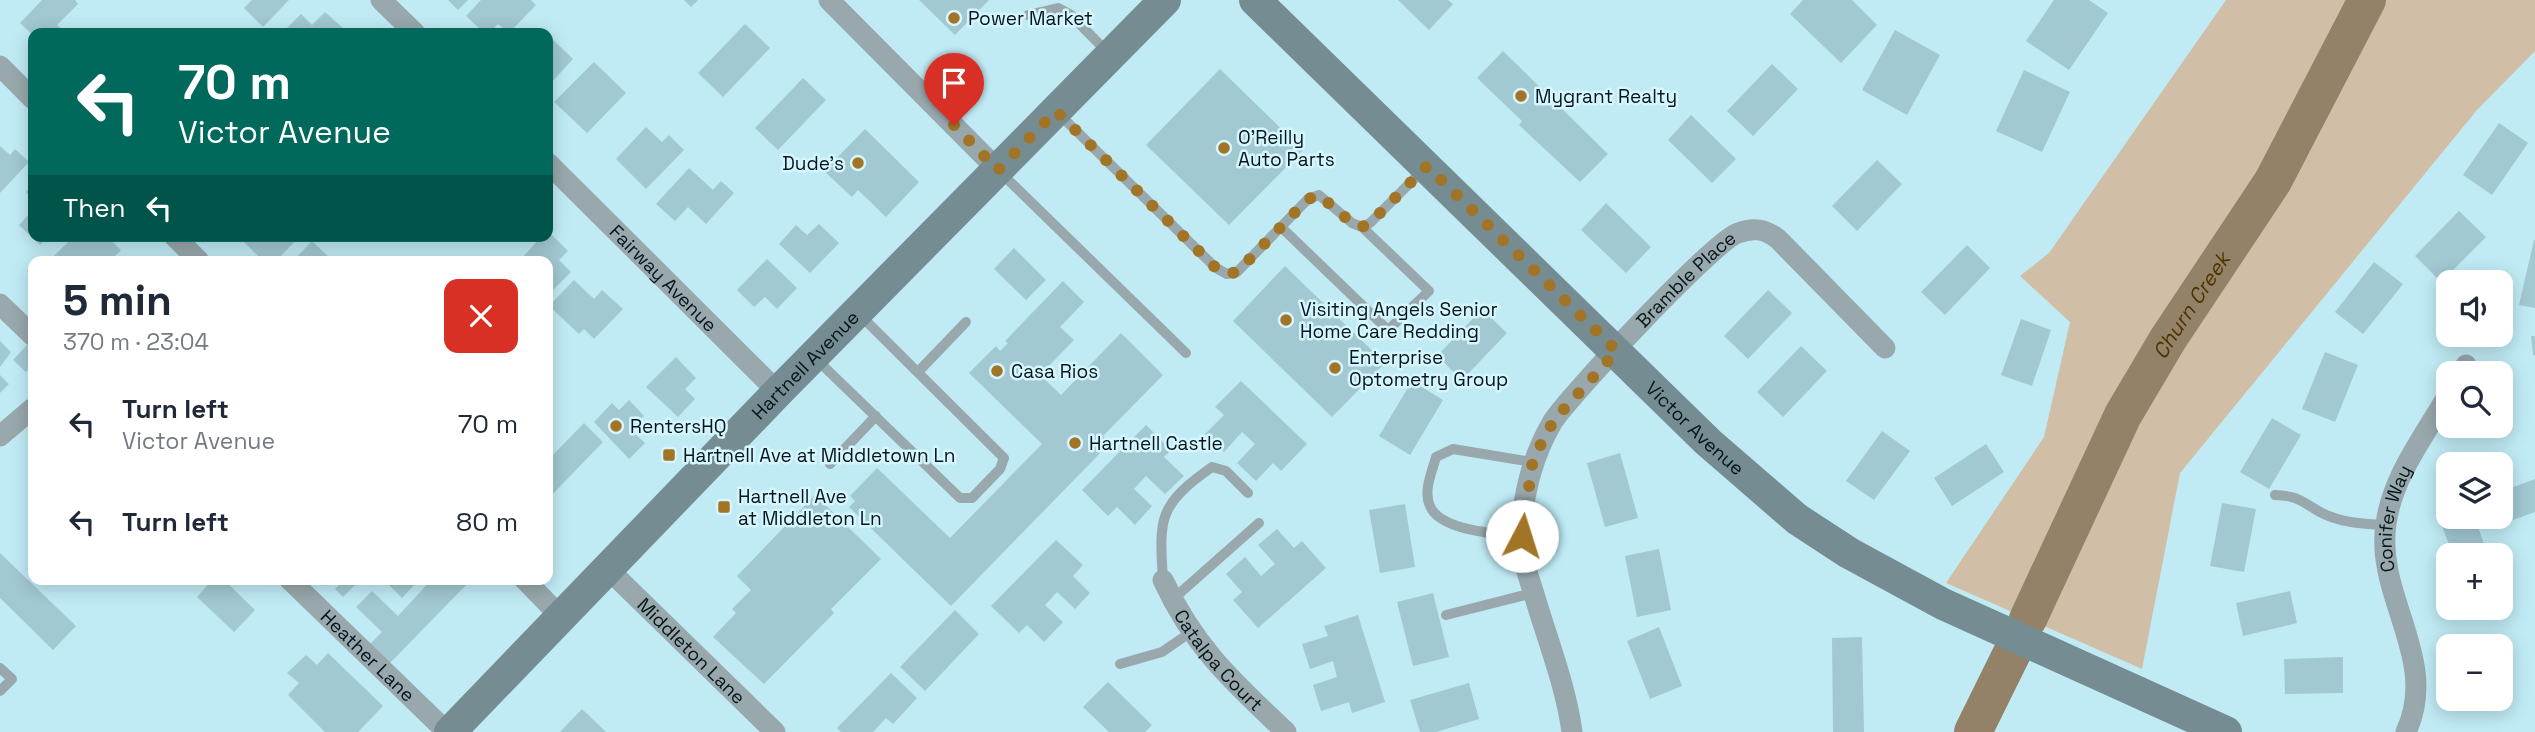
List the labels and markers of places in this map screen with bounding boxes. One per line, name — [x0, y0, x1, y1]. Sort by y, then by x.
place label: Power Market — [968, 6, 1093, 31]
marker: Power Market — [946, 10, 962, 26]
pin — [924, 53, 984, 125]
place label: Mygrant Realty — [1535, 84, 1677, 109]
marker: Mygrant Realty — [1513, 88, 1529, 104]
place label: O'Reilly Auto Parts — [1238, 125, 1335, 172]
marker: O'Reilly Auto Parts — [1216, 140, 1232, 156]
place label: Dude's — [782, 151, 844, 176]
marker: Dude's — [850, 155, 866, 171]
place label: Visiting Angels Senior Home Care Redding — [1300, 297, 1498, 344]
marker: Visiting Angels Senior Home Care Redding — [1278, 312, 1294, 328]
place label: Enterprise Optometry Group — [1349, 345, 1508, 392]
place label: Casa Rios — [1011, 359, 1098, 384]
marker: Enterprise Optometry Group — [1327, 360, 1343, 376]
marker: Casa Rios — [989, 363, 1005, 379]
place label: RentersHQ — [630, 414, 726, 439]
marker: RentersHQ — [608, 418, 624, 434]
place label: Hartnell Castle — [1089, 431, 1223, 456]
marker: Hartnell Castle — [1067, 435, 1083, 451]
place label: Hartnell Ave at Middletown Ln — [683, 443, 956, 468]
marker: Hartnell Ave at Middletown Ln — [661, 447, 677, 463]
place label: Hartnell Ave at Middleton Ln — [738, 484, 882, 531]
marker: Hartnell Ave at Middleton Ln — [716, 499, 732, 515]

